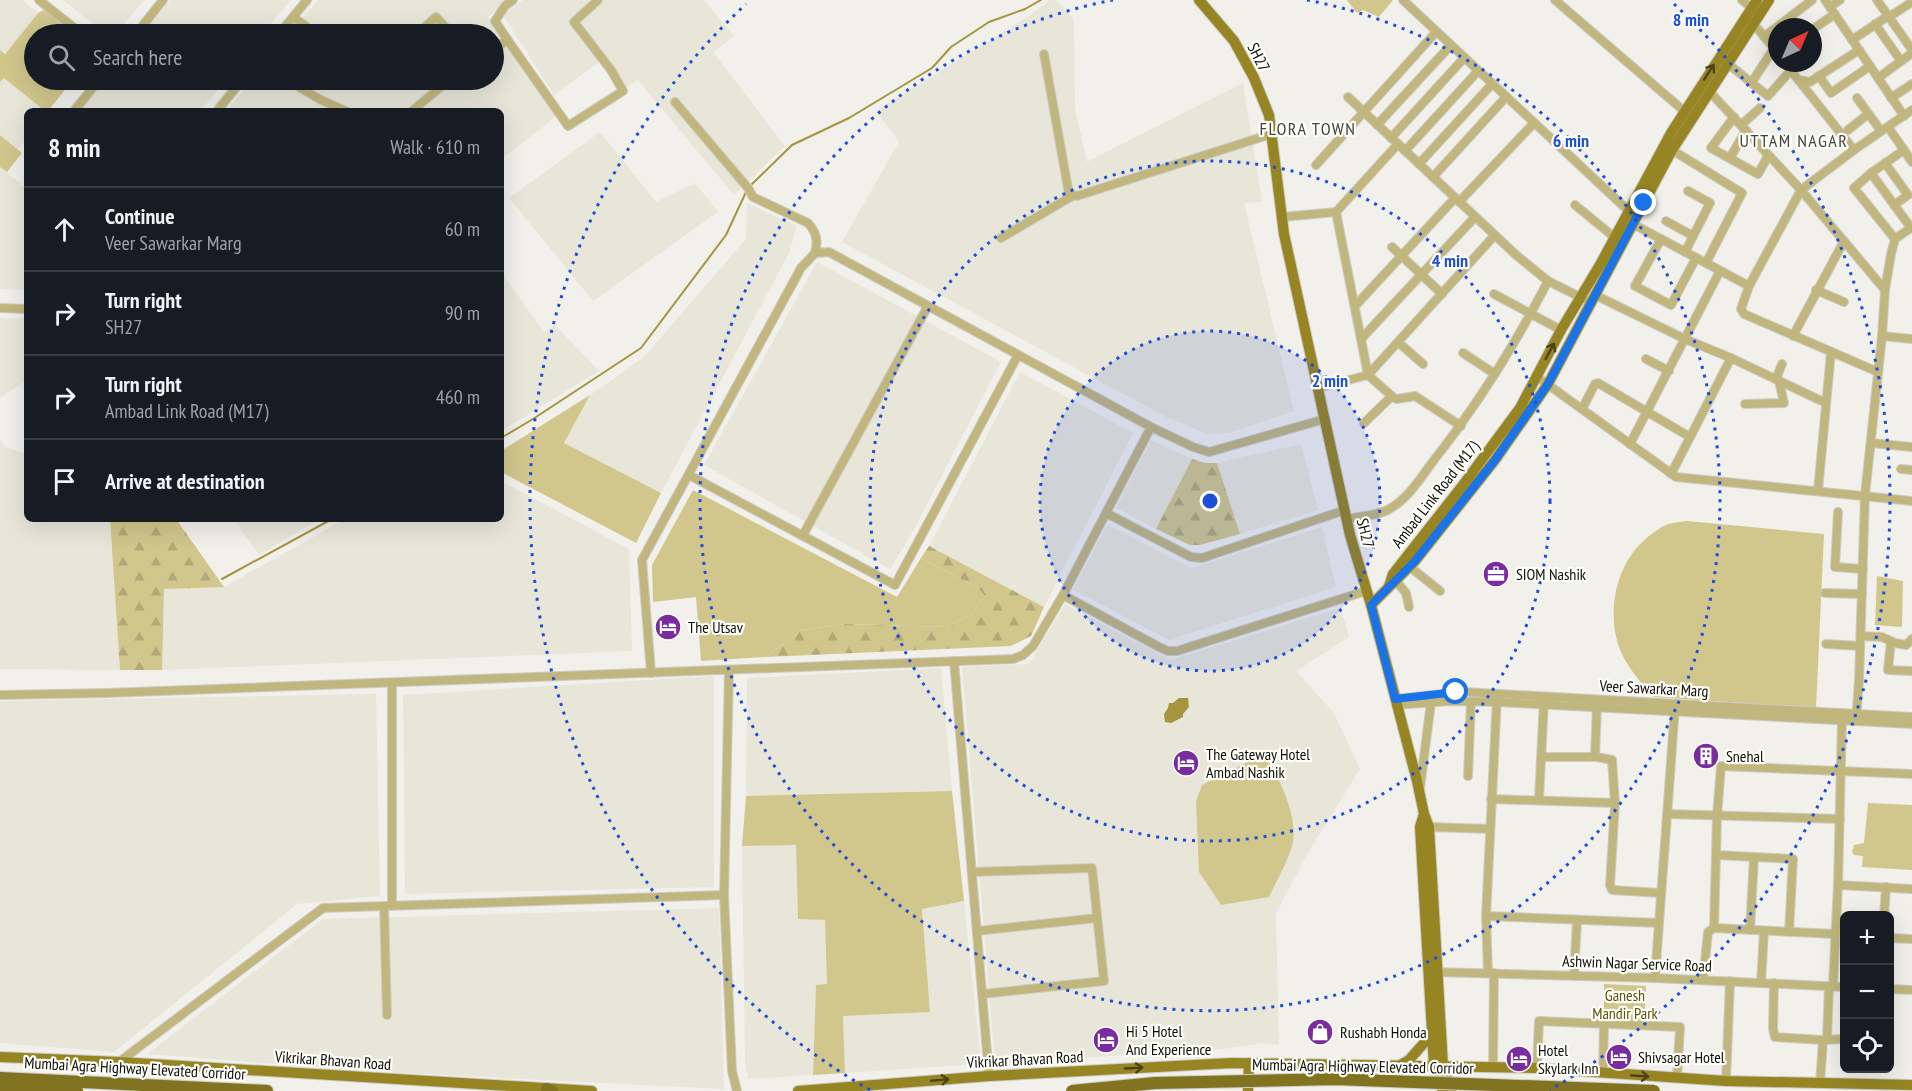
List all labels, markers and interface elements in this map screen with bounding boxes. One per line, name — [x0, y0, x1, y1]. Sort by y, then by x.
text: 8 min — [1673, 8, 1709, 31]
north arrow — [1768, 18, 1822, 72]
search box — [24, 24, 504, 90]
street label: SH27 — [1243, 39, 1275, 75]
icon: search — [45, 41, 78, 74]
text: Search here — [93, 43, 182, 71]
one-way arrow — [1703, 65, 1715, 81]
district label: FLORA TOWN — [1260, 117, 1357, 140]
text: 6 min — [1553, 129, 1589, 152]
district label: UTTAM NAGAR — [1740, 129, 1848, 152]
text: 8 min — [48, 131, 101, 164]
text: Walk · 610 m — [390, 134, 480, 160]
route end — [1630, 189, 1656, 215]
text: Continue — [105, 202, 175, 230]
icon: ahead — [48, 213, 81, 246]
text: 60 m — [445, 216, 480, 242]
text: Veer Sawarkar Marg — [105, 230, 242, 256]
text: 4 min — [1432, 249, 1468, 272]
text: Turn right — [105, 286, 182, 314]
icon: right — [48, 297, 81, 330]
text: 90 m — [445, 300, 480, 326]
text: SH27 — [105, 314, 142, 340]
one-way arrow — [1544, 343, 1556, 360]
text: 2 min — [1312, 369, 1348, 392]
text: Turn right — [105, 370, 182, 398]
icon: right — [48, 381, 81, 414]
text: 460 m — [436, 384, 480, 410]
text: Ambad Link Road (M17) — [105, 398, 268, 424]
street label: Ambad Link Road (M17) — [1387, 436, 1483, 552]
icon: arrive — [48, 465, 81, 498]
text: Arrive at destination — [105, 467, 265, 495]
centre of rings — [1200, 491, 1220, 511]
street label: SH27 — [1353, 516, 1379, 550]
office icon: SIOM Nashik — [1481, 559, 1511, 589]
place label: SIOM Nashik — [1516, 564, 1587, 584]
hotel icon: The Utsav — [653, 612, 683, 642]
place label: The Utsav — [688, 617, 744, 637]
street label: Veer Sawarkar Marg — [1598, 675, 1709, 701]
route start — [1442, 678, 1468, 704]
building icon: Snehal — [1691, 741, 1721, 771]
place label: The Gateway Hotel Ambad Nashik — [1206, 744, 1310, 782]
place label: Snehal — [1726, 746, 1764, 766]
hotel icon: The Gateway Hotel Ambad Nashik — [1171, 748, 1201, 778]
map controls — [1840, 911, 1894, 1073]
button: + — [1840, 911, 1894, 965]
street label: Ashwin Nagar Service Road — [1562, 950, 1712, 976]
button: − — [1840, 965, 1894, 1019]
park label: Ganesh Mandir Park — [1592, 985, 1659, 1023]
shop icon: Rushabh Honda — [1305, 1017, 1335, 1047]
button: locate — [1840, 1019, 1894, 1073]
place label: Hi 5 Hotel And Experience — [1126, 1021, 1211, 1059]
place label: Rushabh Honda — [1340, 1022, 1427, 1042]
hotel icon: Hi 5 Hotel And Experience — [1091, 1025, 1121, 1055]
place label: Hotel Skylark Inn — [1538, 1040, 1599, 1078]
hotel icon: Shivsagar Hotel — [1604, 1042, 1634, 1072]
hotel icon: Hotel Skylark Inn — [1504, 1044, 1534, 1074]
street label: Vikrikar Bhavan Road — [273, 1046, 392, 1074]
street label: Vikrikar Bhavan Road — [965, 1046, 1084, 1072]
place label: Shivsagar Hotel — [1638, 1047, 1725, 1067]
street label: Mumbai Agra Highway Elevated Corridor — [24, 1052, 247, 1084]
street label: Mumbai Agra Highway Elevated Corridor — [1252, 1054, 1475, 1078]
one-way arrow — [1124, 1062, 1144, 1073]
one-way arrow — [1629, 1070, 1649, 1081]
one-way arrow — [929, 1074, 949, 1085]

